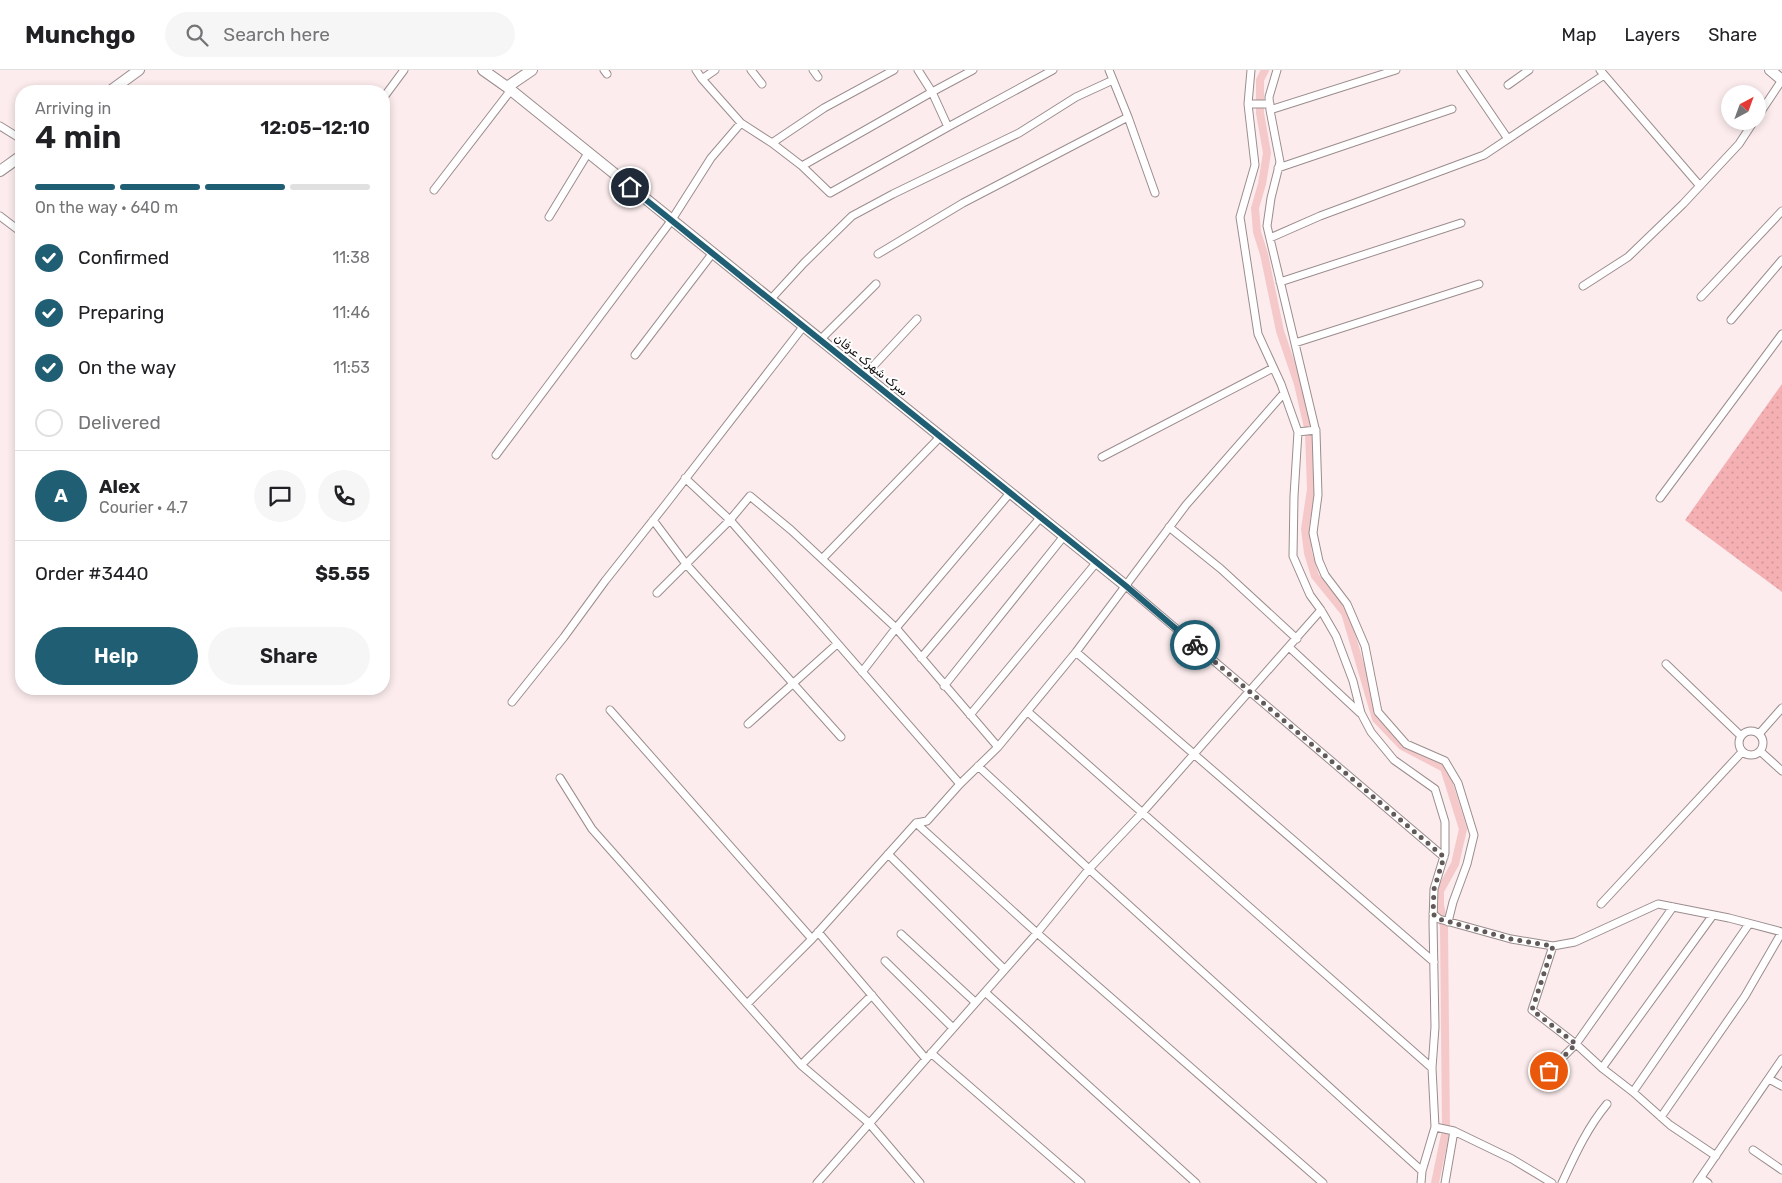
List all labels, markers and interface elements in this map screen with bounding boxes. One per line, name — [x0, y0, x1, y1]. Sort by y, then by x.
search box — [165, 12, 515, 57]
text: Munchgo — [25, 21, 135, 49]
icon: search — [183, 21, 211, 49]
text: Search here — [223, 23, 330, 46]
text: Map — [1562, 24, 1597, 46]
text: Layers — [1625, 24, 1680, 46]
text: Share — [1708, 24, 1757, 46]
north arrow — [1721, 85, 1766, 130]
map controls — [1721, 85, 1766, 130]
text: Arriving in — [35, 99, 111, 118]
text: 12:05–12:10 — [260, 116, 370, 139]
text: 4 min — [35, 118, 122, 156]
pin — [609, 166, 651, 208]
icon: home — [616, 173, 644, 201]
text: On the way · 640 m — [35, 198, 178, 217]
icon: check — [35, 244, 63, 272]
text: Confirmed — [78, 246, 169, 269]
text: 11:38 — [332, 248, 370, 267]
icon: check — [35, 299, 63, 327]
text: Preparing — [78, 301, 164, 324]
text: 11:46 — [333, 303, 370, 322]
street label: سرک شهرک عرفان — [831, 331, 911, 400]
icon: check — [35, 354, 63, 382]
text: On the way — [78, 356, 176, 379]
text: 11:53 — [333, 358, 370, 377]
text: Delivered — [78, 411, 161, 434]
button: chat — [254, 470, 306, 522]
button: phone — [318, 470, 370, 522]
text: Alex — [99, 475, 140, 498]
text: A — [54, 484, 68, 507]
text: Courier · 4.7 — [99, 498, 188, 517]
text: Order #3440 — [35, 562, 149, 585]
text: $5.55 — [315, 562, 370, 585]
courier — [1170, 620, 1220, 670]
button: Help — [35, 627, 198, 685]
button: Share — [208, 627, 370, 685]
icon: bike — [1181, 631, 1209, 659]
pin — [1528, 1050, 1570, 1092]
icon: bag — [1535, 1057, 1563, 1085]

